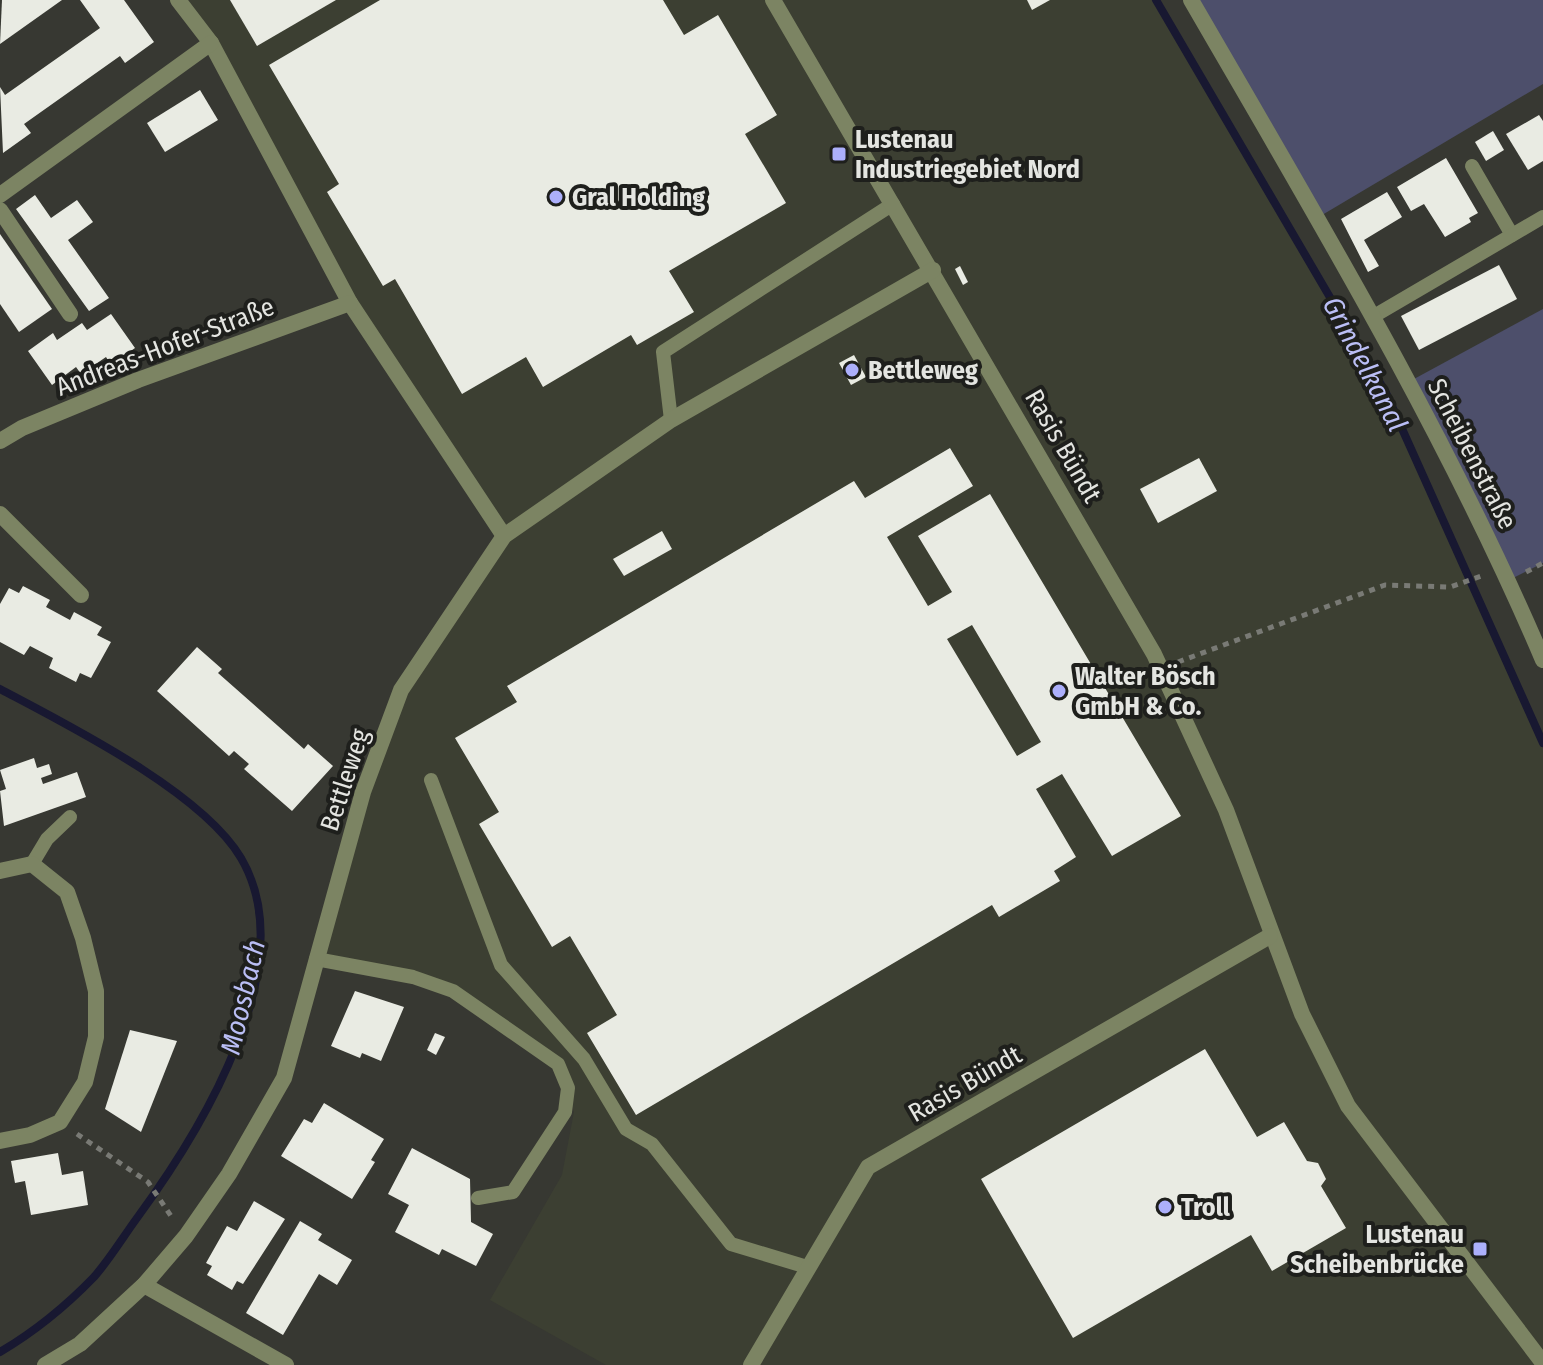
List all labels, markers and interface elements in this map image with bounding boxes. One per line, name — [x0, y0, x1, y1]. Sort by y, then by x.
place label: Lustenau Industriegebiet Nord — [855, 124, 1080, 185]
marker: Lustenau Industriegebiet Nord — [830, 145, 848, 163]
place label: Gral Holding — [572, 182, 705, 213]
marker: Gral Holding — [547, 188, 565, 206]
street label: Andreas-Hofer-Straße — [52, 291, 278, 403]
water label: Grindelkanal — [1316, 291, 1414, 437]
place label: Bettleweg — [868, 355, 978, 386]
marker: Bettleweg — [843, 361, 861, 379]
street label: Scheibenstraße — [1421, 374, 1523, 534]
street label: Rasis Bündt — [1018, 384, 1108, 508]
place label: Walter Bösch GmbH & Co. — [1075, 661, 1216, 722]
marker: Walter Bösch GmbH & Co. — [1050, 682, 1068, 700]
street label: Bettleweg — [314, 724, 376, 835]
water label: Moosbach — [214, 936, 272, 1058]
street label: Rasis Bündt — [903, 1039, 1027, 1129]
place label: Troll — [1181, 1192, 1231, 1223]
marker: Troll — [1156, 1198, 1174, 1216]
place label: Lustenau Scheibenbrücke — [1290, 1219, 1464, 1280]
marker: Lustenau Scheibenbrücke — [1471, 1240, 1489, 1258]

